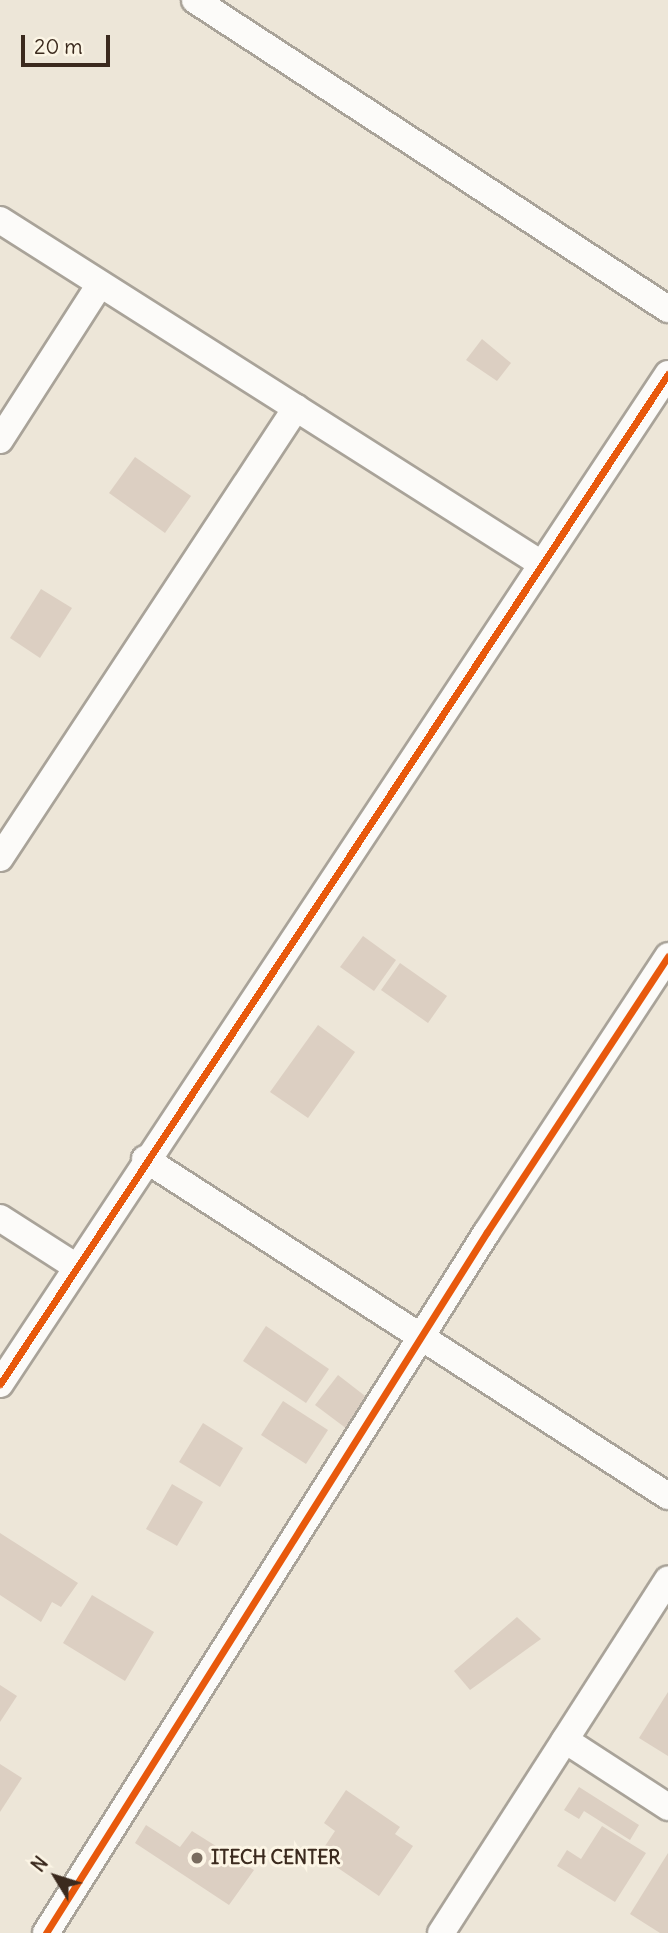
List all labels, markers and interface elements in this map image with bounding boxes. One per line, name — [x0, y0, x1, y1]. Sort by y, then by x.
scale bar — [24, 21, 114, 65]
text: 20 m — [34, 33, 83, 60]
north arrow — [21, 1842, 91, 1912]
place label: ITECH CENTER — [211, 1847, 340, 1869]
marker: ITECH CENTER — [189, 1850, 205, 1866]
text: N — [26, 1852, 53, 1877]

